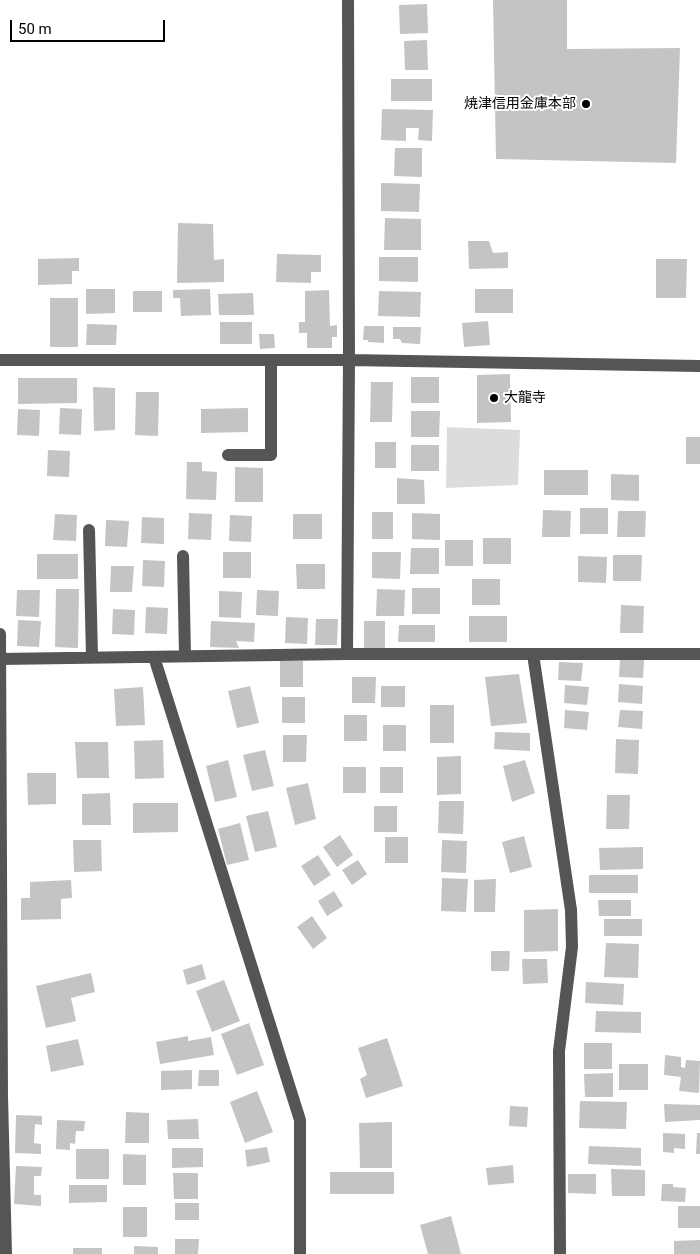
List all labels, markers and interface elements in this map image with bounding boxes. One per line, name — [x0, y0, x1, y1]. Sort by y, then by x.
scale bar — [12, 10, 168, 42]
text: 50 m — [18, 20, 52, 38]
place label: 焼津信用金庫本部 — [464, 96, 576, 112]
marker: 焼津信用金庫本部 — [580, 98, 592, 110]
place label: 大龍寺 — [504, 390, 546, 406]
marker: 大龍寺 — [488, 392, 500, 404]

